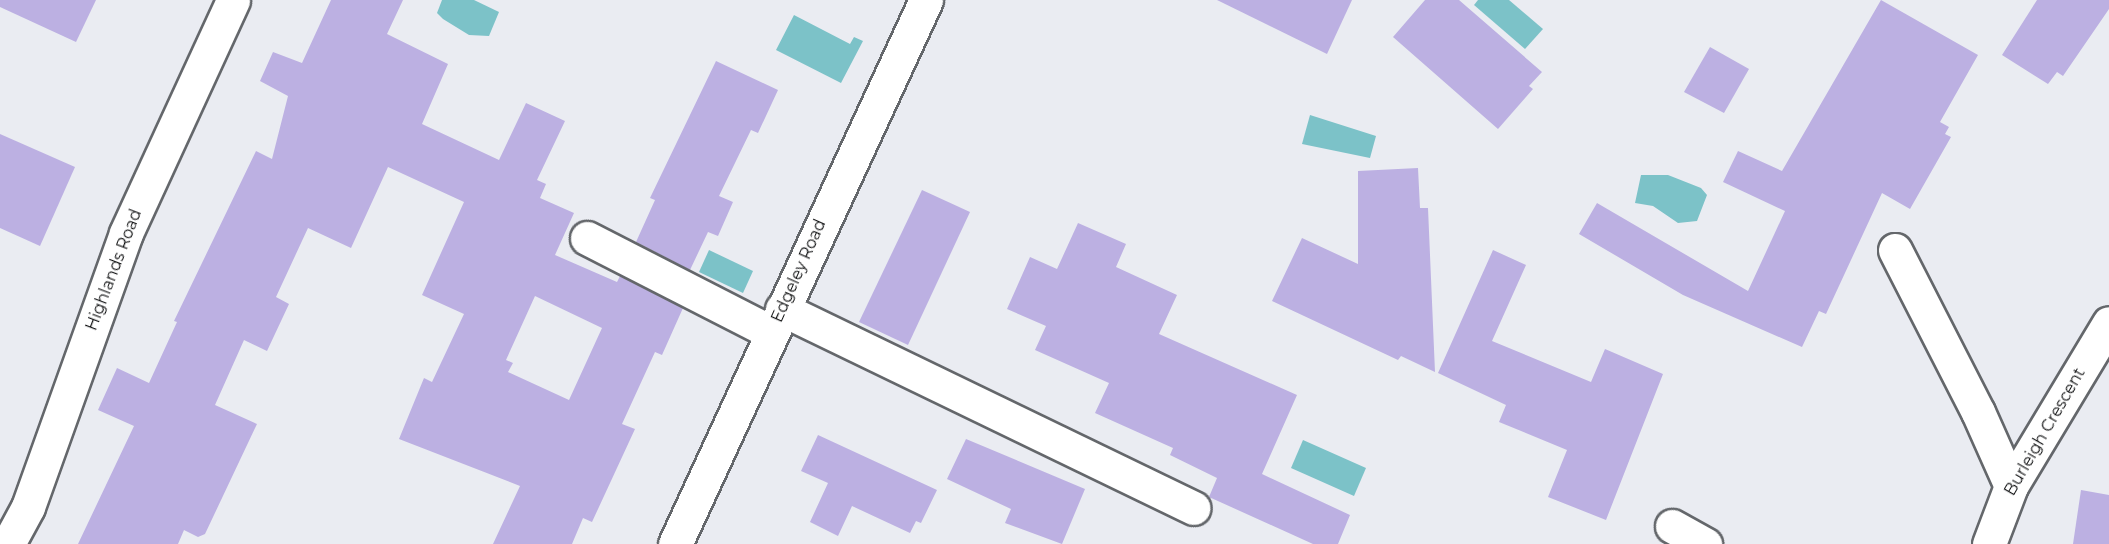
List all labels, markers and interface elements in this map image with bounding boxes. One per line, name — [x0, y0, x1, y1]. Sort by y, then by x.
street label: Highlands Road — [82, 207, 146, 333]
street label: Edgeley Road — [768, 217, 830, 325]
street label: Burleigh Crescent — [2001, 365, 2089, 499]

